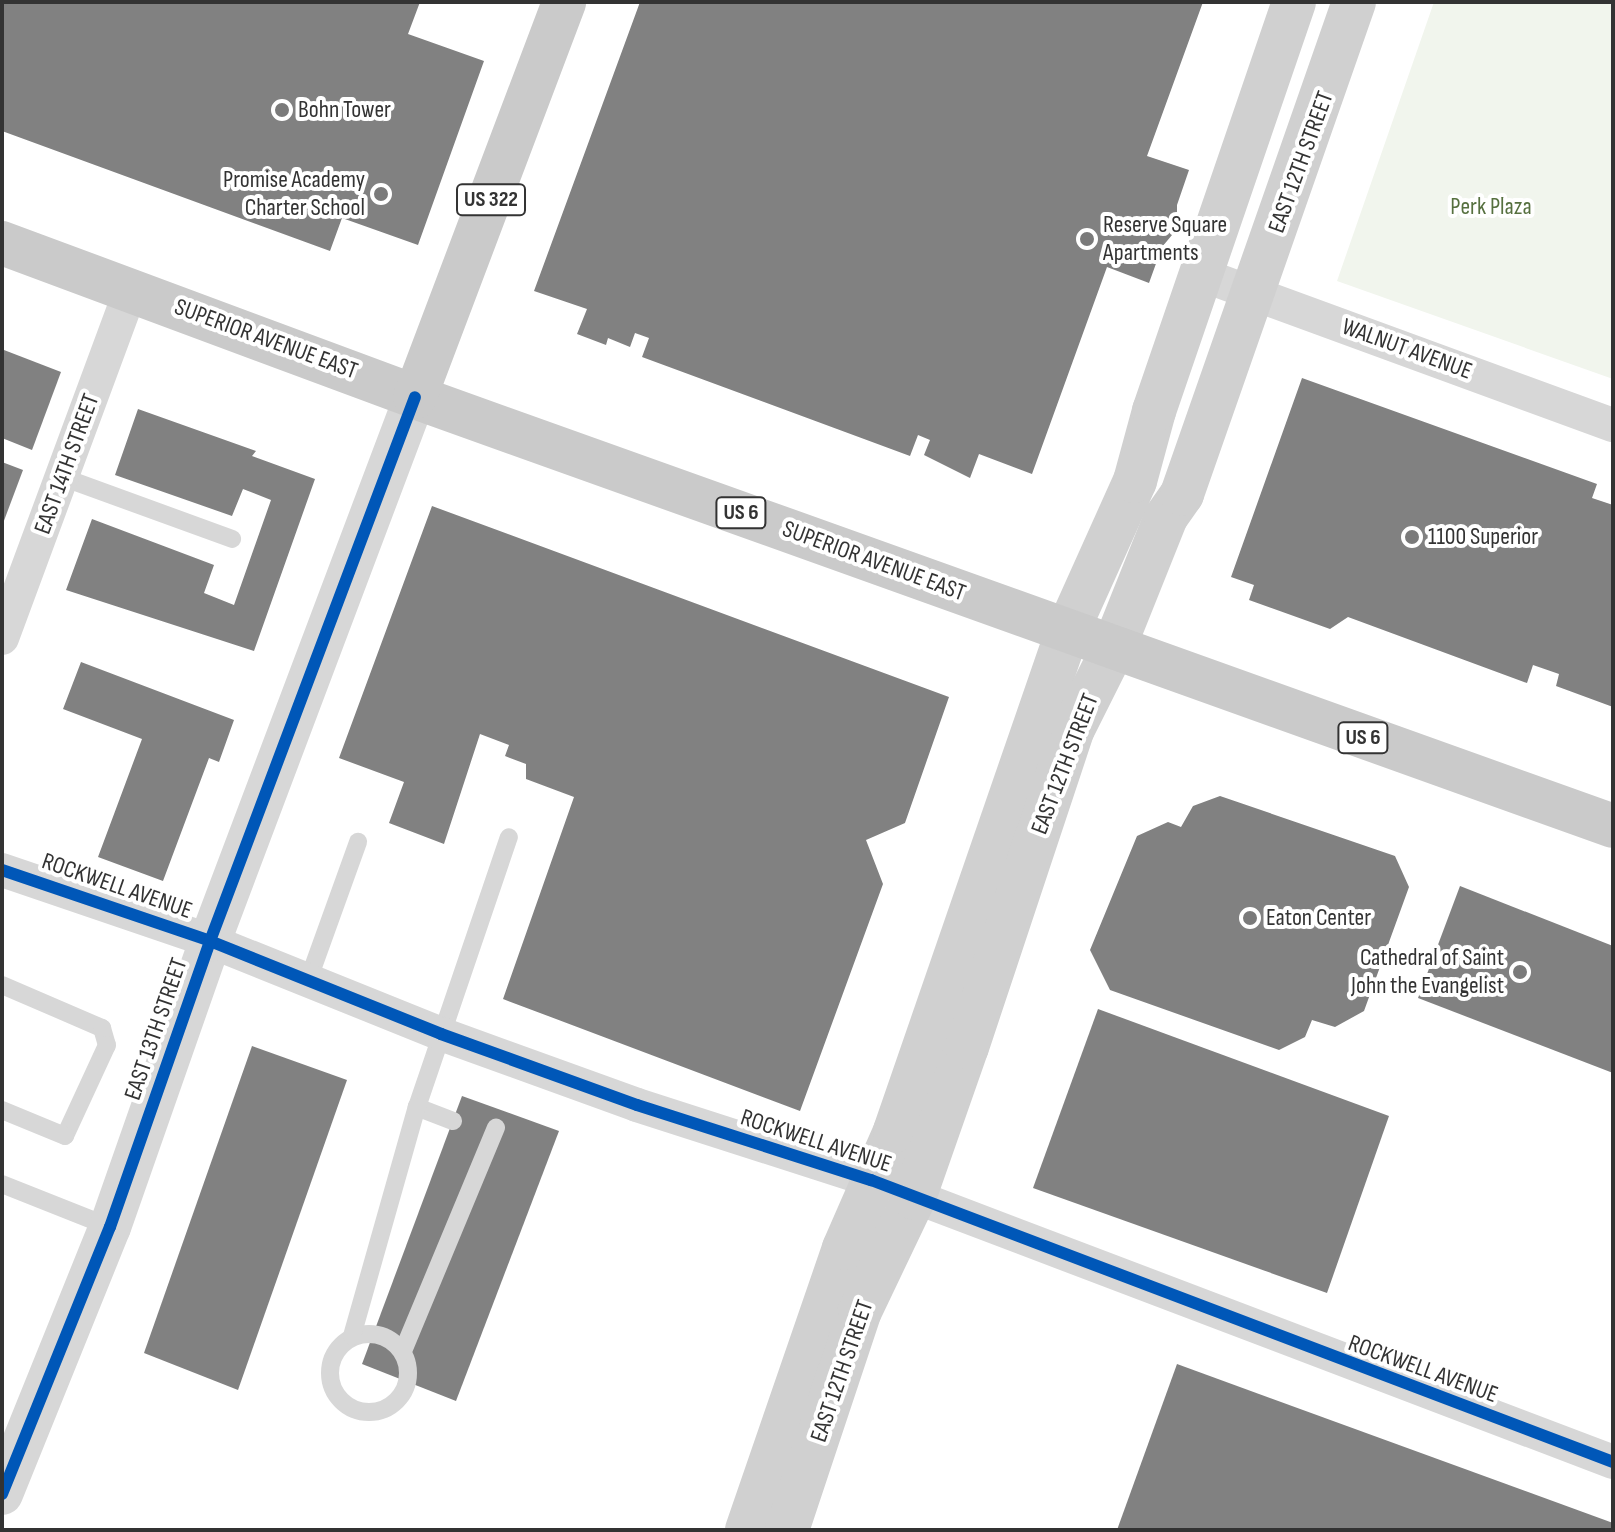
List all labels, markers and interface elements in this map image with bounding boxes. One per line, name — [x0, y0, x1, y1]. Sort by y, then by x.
street label: EAST 12TH STREET — [1262, 87, 1340, 237]
place label: Bohn Tower — [298, 96, 391, 124]
marker: Bohn Tower — [273, 101, 291, 119]
place label: Promise Academy Charter School — [223, 166, 365, 222]
road number: US 322 — [455, 182, 527, 218]
marker: Promise Academy Charter School — [372, 185, 390, 203]
park label: Perk Plaza — [1450, 193, 1532, 221]
place label: Reserve Square Apartments — [1103, 211, 1227, 267]
marker: Reserve Square Apartments — [1078, 230, 1096, 248]
street label: SUPERIOR AVENUE EAST — [171, 293, 361, 385]
street label: WALNUT AVENUE — [1338, 312, 1476, 386]
street label: EAST 14TH STREET — [28, 390, 106, 538]
road number: US 6 — [715, 495, 767, 531]
street label: SUPERIOR AVENUE EAST — [779, 515, 969, 607]
place label: 1100 Superior — [1428, 523, 1538, 551]
marker: 1100 Superior — [1403, 528, 1421, 546]
street label: EAST 12TH STREET — [1025, 690, 1105, 838]
road number: US 6 — [1337, 720, 1389, 756]
street label: ROCKWELL AVENUE — [38, 847, 196, 925]
place label: Eaton Center — [1266, 904, 1371, 932]
marker: Eaton Center — [1241, 909, 1259, 927]
place label: Cathedral of Saint John the Evangelist — [1351, 944, 1504, 1000]
street label: EAST 13TH STREET — [118, 954, 194, 1104]
marker: Cathedral of Saint John the Evangelist — [1511, 963, 1529, 981]
street label: ROCKWELL AVENUE — [737, 1103, 895, 1179]
street label: EAST 12TH STREET — [804, 1296, 880, 1446]
street label: ROCKWELL AVENUE — [1344, 1329, 1502, 1409]

